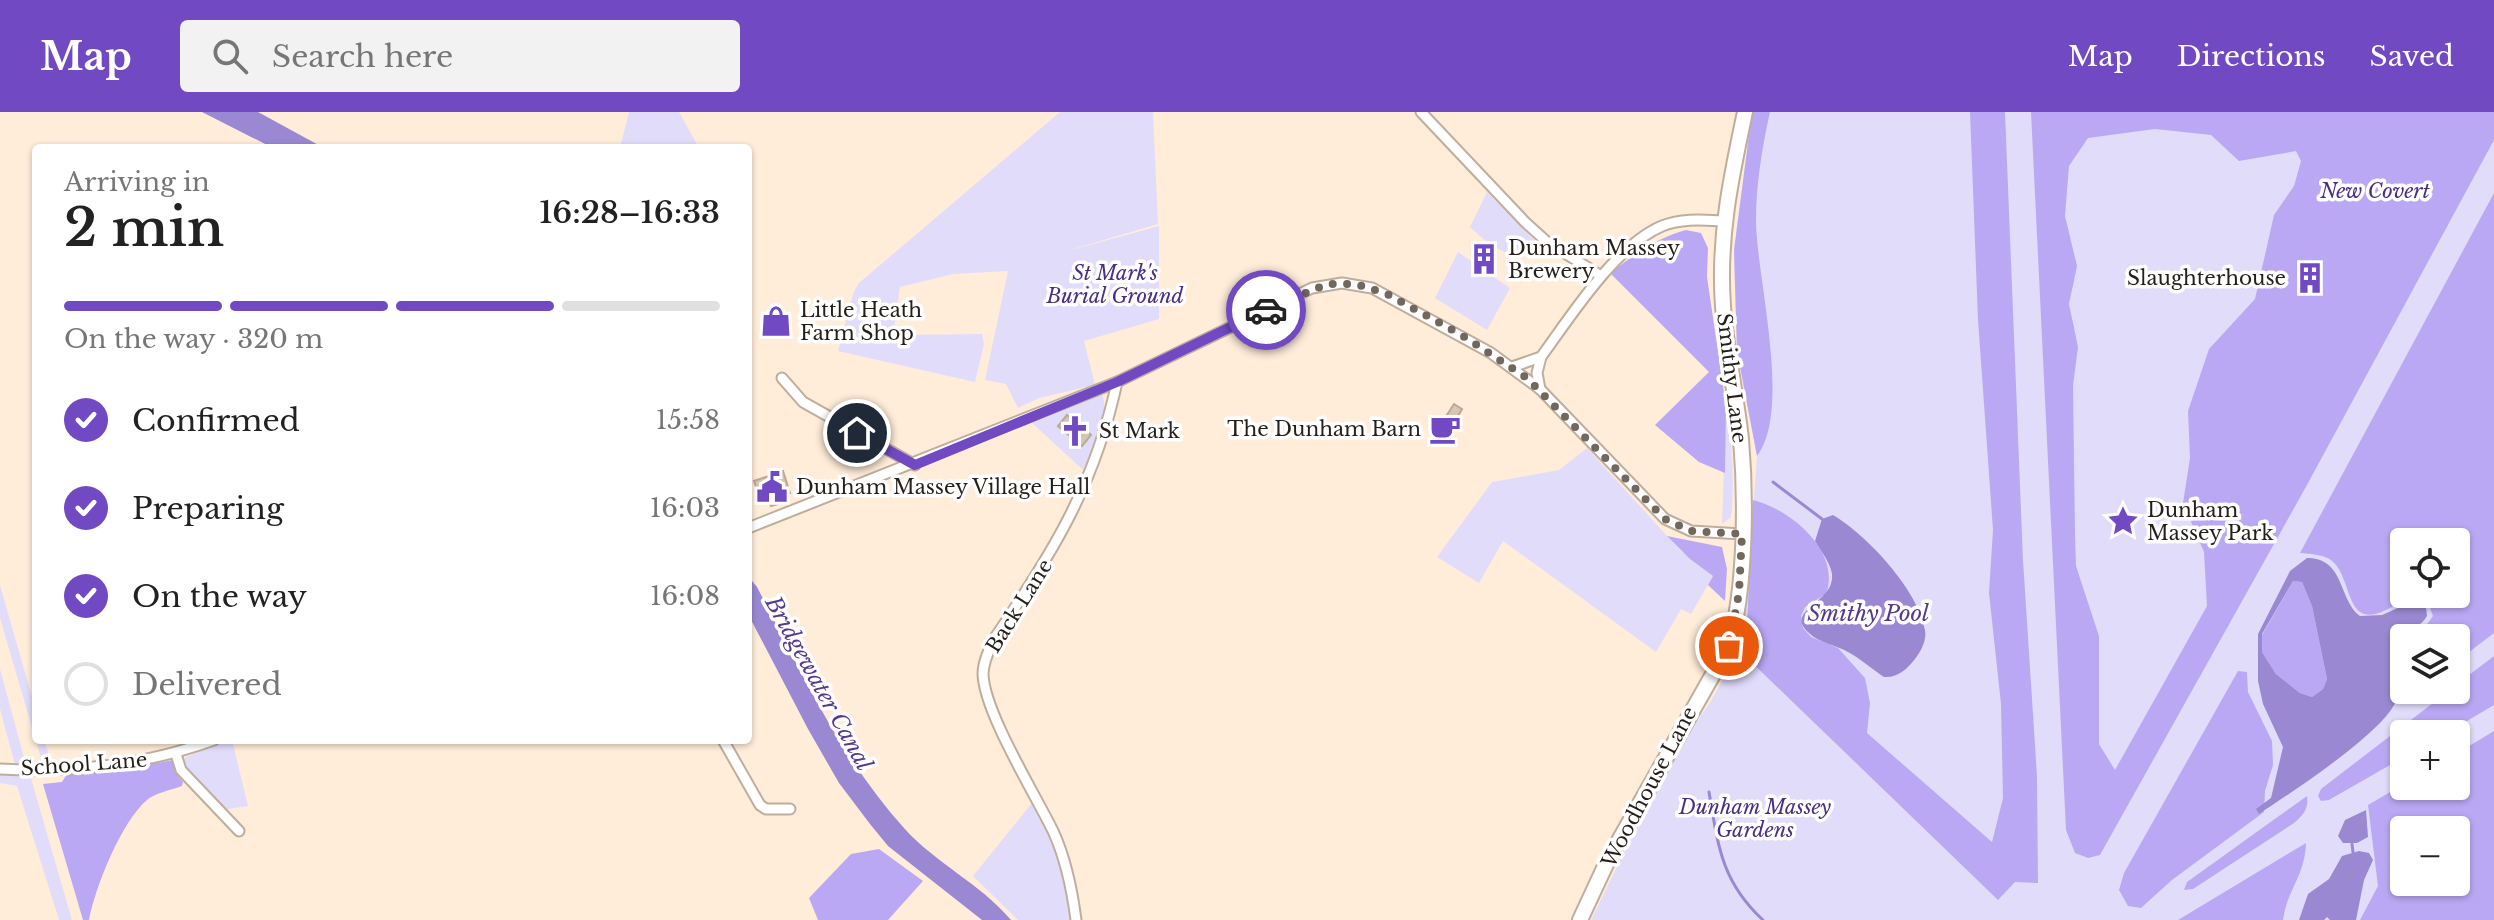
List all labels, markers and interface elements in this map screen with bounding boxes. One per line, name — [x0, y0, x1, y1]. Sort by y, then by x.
search box — [180, 20, 740, 92]
text: Map — [40, 33, 132, 80]
icon: search — [208, 34, 252, 78]
text: Search here — [272, 38, 453, 75]
text: Map — [2068, 39, 2133, 74]
text: Directions — [2177, 39, 2326, 74]
text: Saved — [2370, 39, 2454, 74]
text: Arriving in — [64, 166, 210, 198]
park label: New Covert — [2319, 179, 2431, 203]
text: 16:28–16:33 — [539, 194, 720, 231]
text: 2 min — [64, 196, 224, 260]
place label: Dunham Massey Brewery — [1508, 236, 1680, 283]
building icon: Dunham Massey Brewery — [1467, 242, 1501, 276]
park label: St Mark's Burial Ground — [1046, 261, 1183, 308]
building icon: Slaughterhouse — [2293, 261, 2327, 295]
place label: Slaughterhouse — [2127, 266, 2286, 290]
courier — [1226, 270, 1306, 350]
icon: car — [1244, 288, 1288, 332]
place label: Little Heath Farm Shop — [800, 298, 922, 345]
shop icon: Little Heath Farm Shop — [759, 304, 793, 338]
street label: Smithy Lane — [1712, 312, 1752, 444]
text: On the way · 320 m — [64, 323, 323, 355]
icon: check — [64, 398, 108, 442]
pin — [823, 399, 891, 467]
text: Confirmed — [132, 402, 300, 439]
text: 15:58 — [656, 404, 720, 436]
icon: home — [835, 411, 879, 455]
cafe icon: The Dunham Barn — [1428, 412, 1462, 446]
church icon: St Mark — [1058, 414, 1092, 448]
place label: The Dunham Barn — [1227, 417, 1421, 441]
place label: St Mark — [1099, 419, 1181, 443]
public building icon: Dunham Massey Village Hall — [755, 470, 789, 504]
place label: Dunham Massey Village Hall — [796, 475, 1090, 499]
icon: check — [64, 486, 108, 530]
text: Preparing — [132, 490, 284, 527]
text: 16:03 — [650, 492, 720, 524]
place label: Dunham Massey Park — [2147, 498, 2274, 545]
place icon: Dunham Massey Park — [2106, 504, 2140, 538]
map controls — [2390, 528, 2470, 896]
button: locate — [2390, 528, 2470, 608]
street label: Back Lane — [981, 555, 1057, 657]
icon: check — [64, 574, 108, 618]
text: On the way — [132, 578, 307, 615]
text: 16:08 — [650, 580, 720, 612]
water label: Bridgewater Canal — [759, 590, 878, 775]
water label: Smithy Pool — [1807, 600, 1929, 627]
pin — [1695, 612, 1763, 680]
icon: bag — [1707, 624, 1751, 668]
button: layers — [2390, 624, 2470, 704]
text: Delivered — [132, 666, 282, 703]
street label: Woodhouse Lane — [1596, 702, 1702, 873]
button: + — [2390, 720, 2470, 800]
street label: School Lane — [20, 748, 148, 780]
park label: Dunham Massey Gardens — [1678, 795, 1832, 842]
button: − — [2390, 816, 2470, 896]

